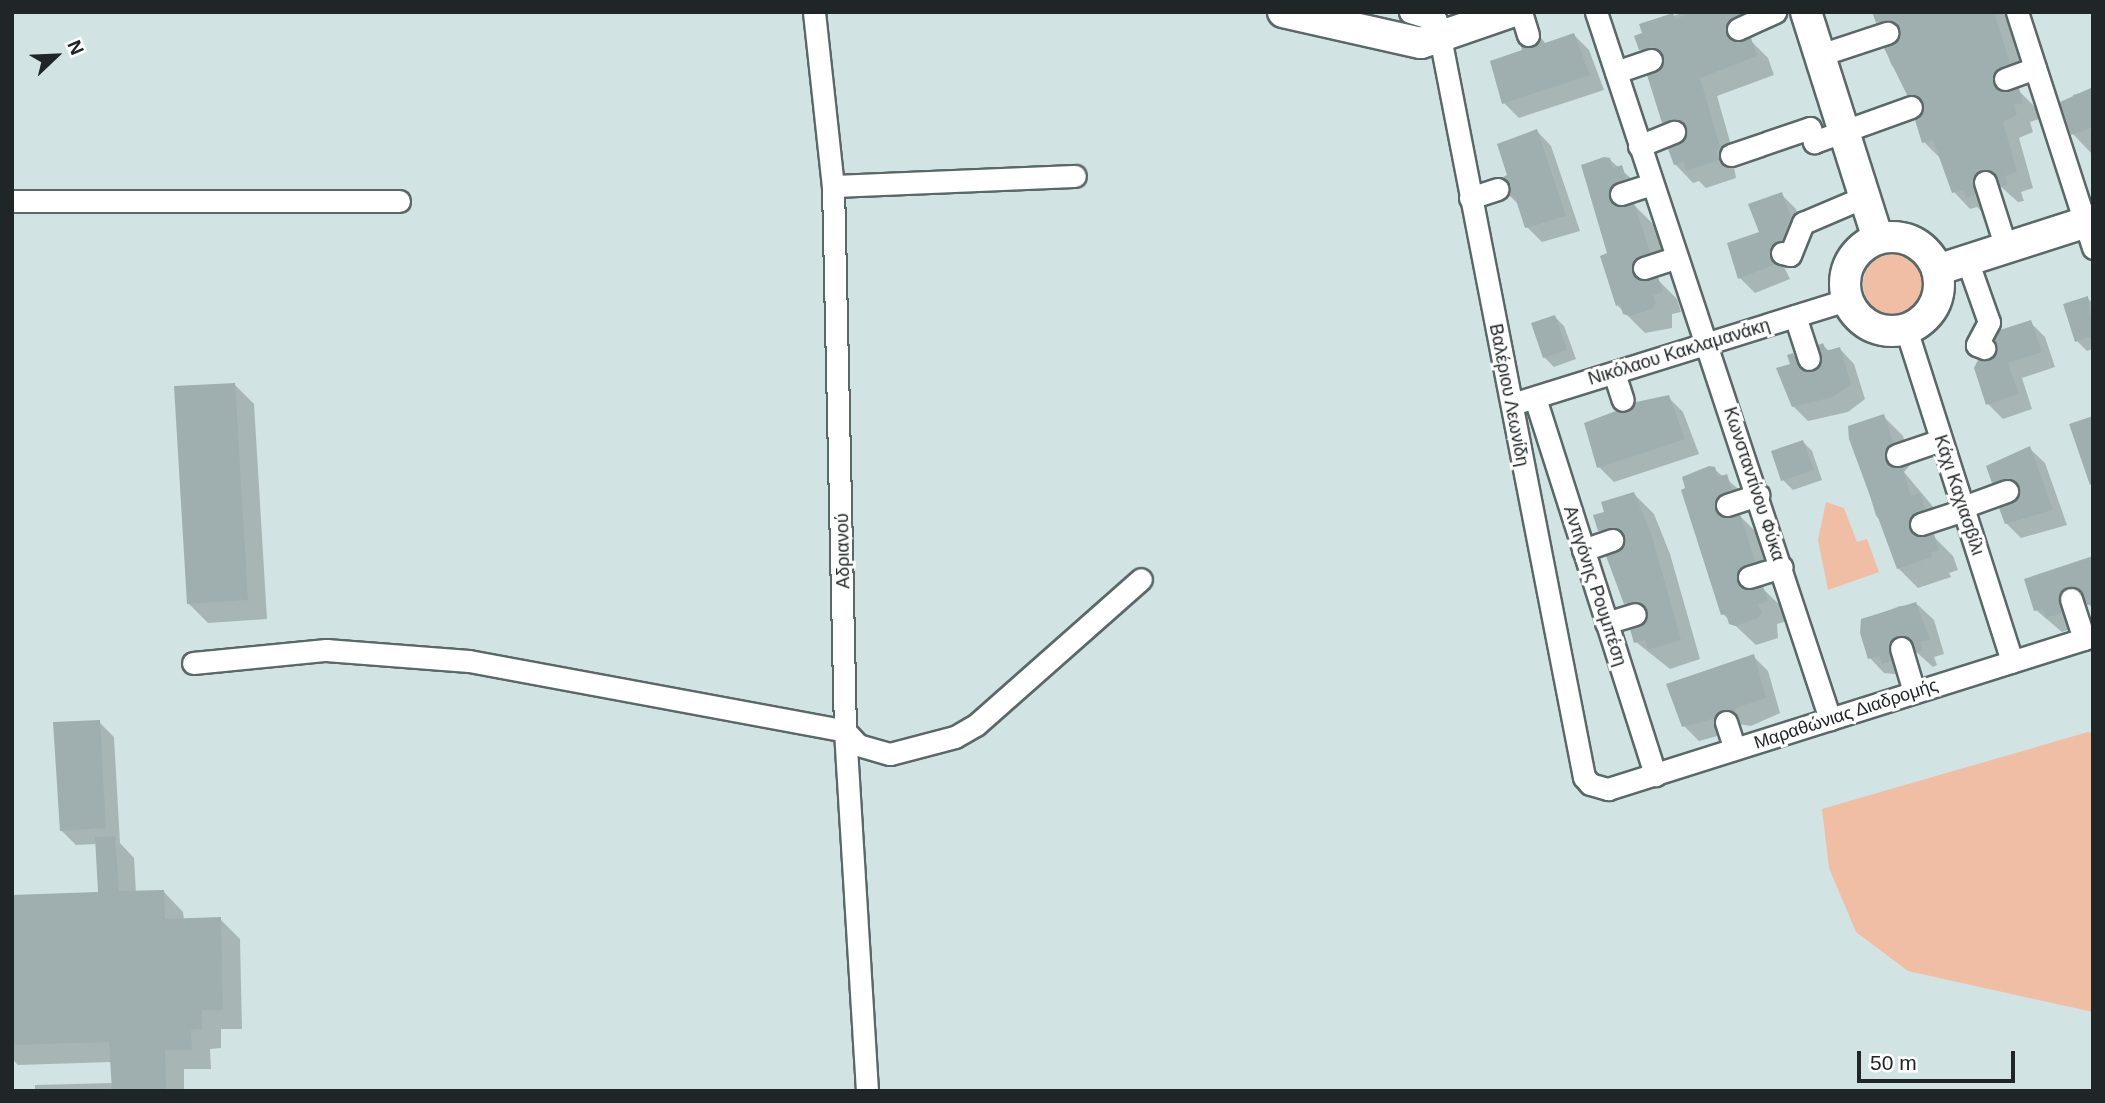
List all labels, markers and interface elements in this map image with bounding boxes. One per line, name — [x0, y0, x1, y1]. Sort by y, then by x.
north arrow — [21, 21, 91, 91]
text: N — [63, 37, 88, 58]
street label: Νικόλαου Κακλαμανάκη — [1585, 314, 1773, 390]
street label: Βαλέριου Λεωνίδη — [1485, 321, 1533, 469]
street label: Κωνσταντίνου Φύκα — [1719, 404, 1789, 564]
street label: Κάχι Καχιασβίλι — [1929, 432, 1989, 558]
street label: Αντιγόνης Ρουμπέση — [1559, 503, 1631, 669]
street label: Αδριανού — [832, 513, 854, 589]
street label: Μαραθώνιας Διαδρομής — [1751, 674, 1941, 754]
scale bar — [1860, 1036, 2018, 1080]
text: 50 m — [1870, 1051, 1917, 1074]

